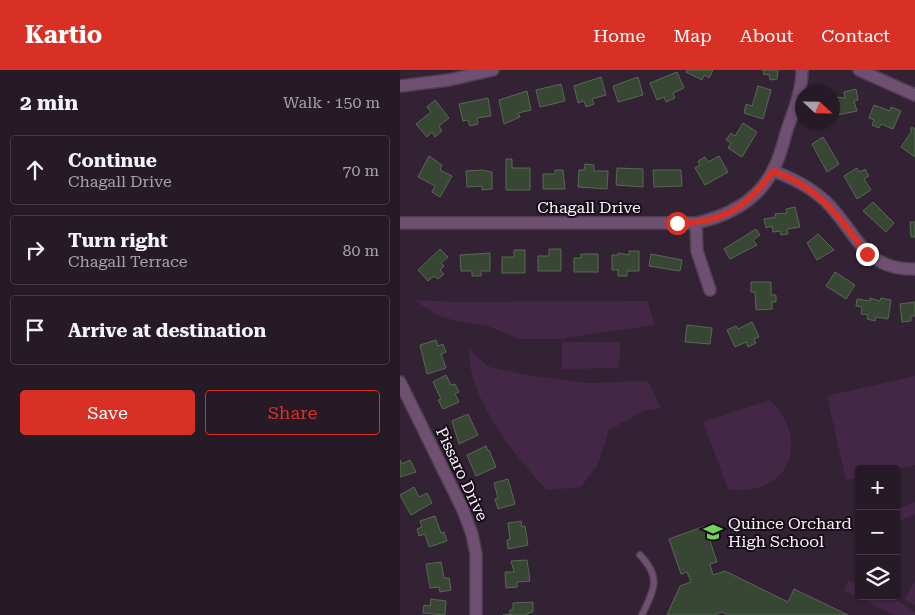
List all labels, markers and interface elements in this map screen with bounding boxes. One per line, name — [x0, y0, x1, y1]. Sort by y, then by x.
text: Kartio — [25, 21, 102, 49]
text: Home — [593, 25, 645, 46]
text: Map — [673, 25, 712, 46]
text: About — [740, 25, 793, 46]
text: Contact — [821, 25, 890, 46]
north arrow — [795, 85, 840, 130]
text: 2 min — [20, 91, 78, 115]
text: Walk · 150 m — [283, 93, 380, 112]
text: Continue — [68, 149, 157, 172]
icon: ahead — [21, 156, 49, 184]
text: 70 m — [342, 161, 379, 180]
text: Chagall Drive — [68, 172, 172, 191]
street label: Chagall Drive — [537, 198, 641, 217]
route start — [666, 212, 689, 235]
text: Turn right — [68, 229, 168, 252]
icon: right — [21, 236, 49, 264]
text: 80 m — [342, 241, 379, 260]
route end — [856, 243, 879, 266]
text: Chagall Terrace — [68, 252, 188, 271]
icon: arrive — [21, 316, 49, 344]
text: Arrive at destination — [68, 319, 266, 342]
button: Save — [20, 390, 195, 435]
button: Share — [205, 390, 380, 435]
street label: Pissaro Drive — [432, 424, 492, 524]
map controls — [855, 465, 900, 600]
button: + — [855, 465, 900, 510]
button: − — [855, 510, 900, 555]
place label: Quince Orchard High School — [728, 514, 852, 551]
school or university icon: Quince Orchard High School — [702, 521, 724, 543]
button: layers — [855, 555, 900, 600]

